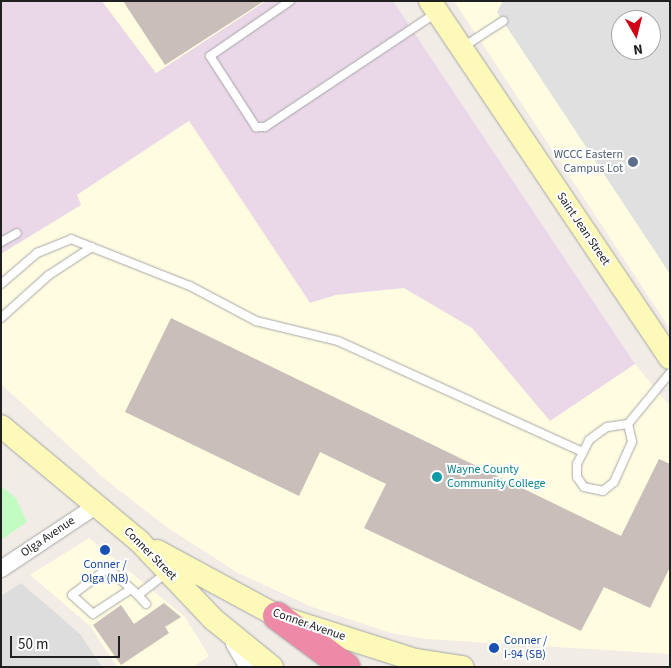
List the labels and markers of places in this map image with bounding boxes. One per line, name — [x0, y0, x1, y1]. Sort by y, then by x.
place label: WCCC Eastern Campus Lot — [554, 148, 623, 176]
marker: WCCC Eastern Campus Lot — [627, 156, 639, 168]
place label: Wayne County Community College — [447, 463, 545, 491]
marker: Wayne County Community College — [431, 471, 443, 483]
marker: Conner / Olga (NB) — [99, 544, 111, 556]
place label: Conner / Olga (NB) — [81, 558, 129, 586]
place label: Conner / I-94 (SB) — [504, 634, 547, 662]
marker: Conner / I-94 (SB) — [488, 642, 500, 654]

